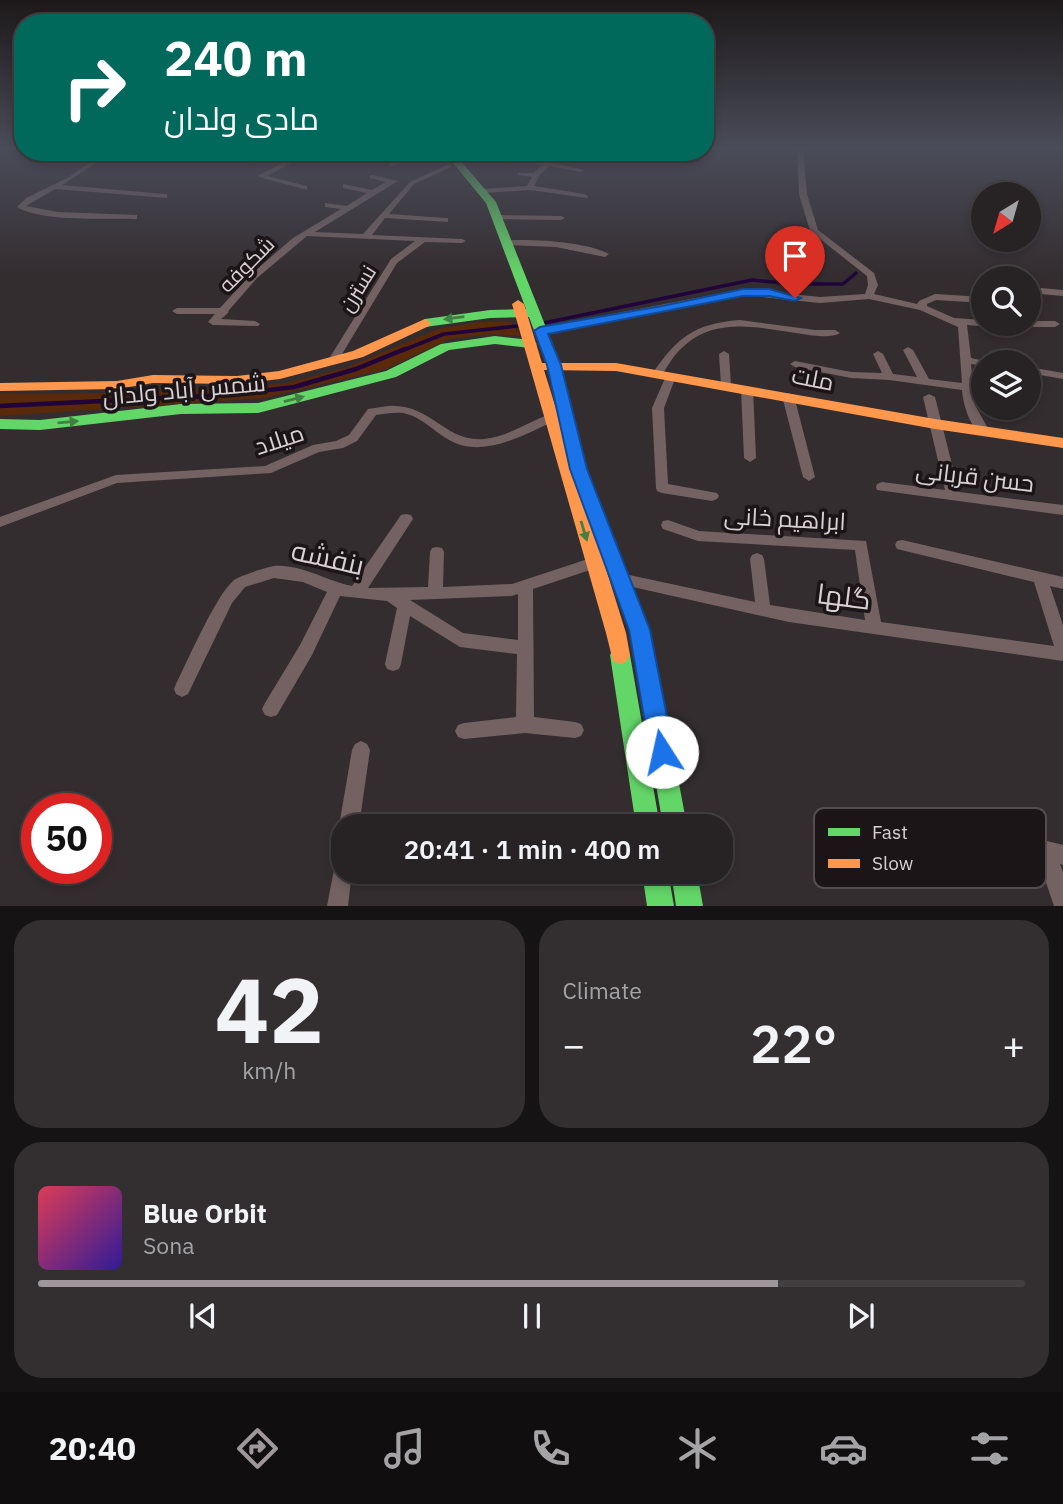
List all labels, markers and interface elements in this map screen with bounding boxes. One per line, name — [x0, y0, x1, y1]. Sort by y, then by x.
text: 240 m — [164, 26, 308, 89]
icon: right — [49, 42, 140, 133]
text: مادی ولدان — [164, 97, 319, 139]
north arrow — [971, 182, 1041, 252]
map controls — [971, 182, 1041, 420]
pin — [765, 226, 825, 298]
street label: شکوفه — [212, 230, 280, 298]
icon: arrive — [776, 237, 814, 275]
street label: نسترن — [332, 259, 382, 317]
button: search — [971, 266, 1041, 336]
one-way arrow — [442, 313, 464, 324]
button: layers — [971, 350, 1041, 420]
street label: ملت — [789, 358, 837, 398]
street label: شمس آباد ولدان — [101, 366, 267, 412]
one-way arrow — [283, 393, 305, 404]
one-way arrow — [57, 416, 79, 427]
street label: میلاد — [250, 416, 308, 462]
street label: حسن قربانی — [914, 453, 1036, 499]
street label: ابراهیم خانی — [723, 499, 847, 538]
one-way arrow — [579, 521, 589, 542]
street label: بنفشه — [288, 531, 368, 583]
street label: گلها — [815, 574, 873, 618]
position arrow — [625, 715, 699, 789]
speed limit sign: 50 — [21, 793, 112, 884]
legend — [814, 808, 1046, 888]
text: Fast — [872, 820, 908, 844]
text: 20:41 · 1 min · 400 m — [404, 832, 660, 866]
text: Slow — [872, 851, 913, 875]
text: 42 — [215, 950, 324, 1068]
text: Climate — [563, 975, 642, 1005]
text: 22° — [750, 1010, 837, 1077]
text: − — [563, 1020, 585, 1069]
text: + — [1002, 1020, 1025, 1069]
text: km/h — [242, 1055, 296, 1085]
text: Blue Orbit — [143, 1196, 267, 1230]
text: Sona — [143, 1230, 195, 1260]
icon: previous — [184, 1297, 222, 1335]
icon: pause — [513, 1297, 551, 1335]
icon: next — [842, 1297, 880, 1335]
icon: directions — [233, 1424, 282, 1473]
icon: music — [380, 1424, 429, 1473]
icon: phone — [526, 1424, 575, 1473]
icon: climate — [673, 1424, 722, 1473]
icon: car — [819, 1424, 868, 1473]
icon: filters — [965, 1424, 1014, 1473]
text: 20:40 — [49, 1427, 136, 1469]

